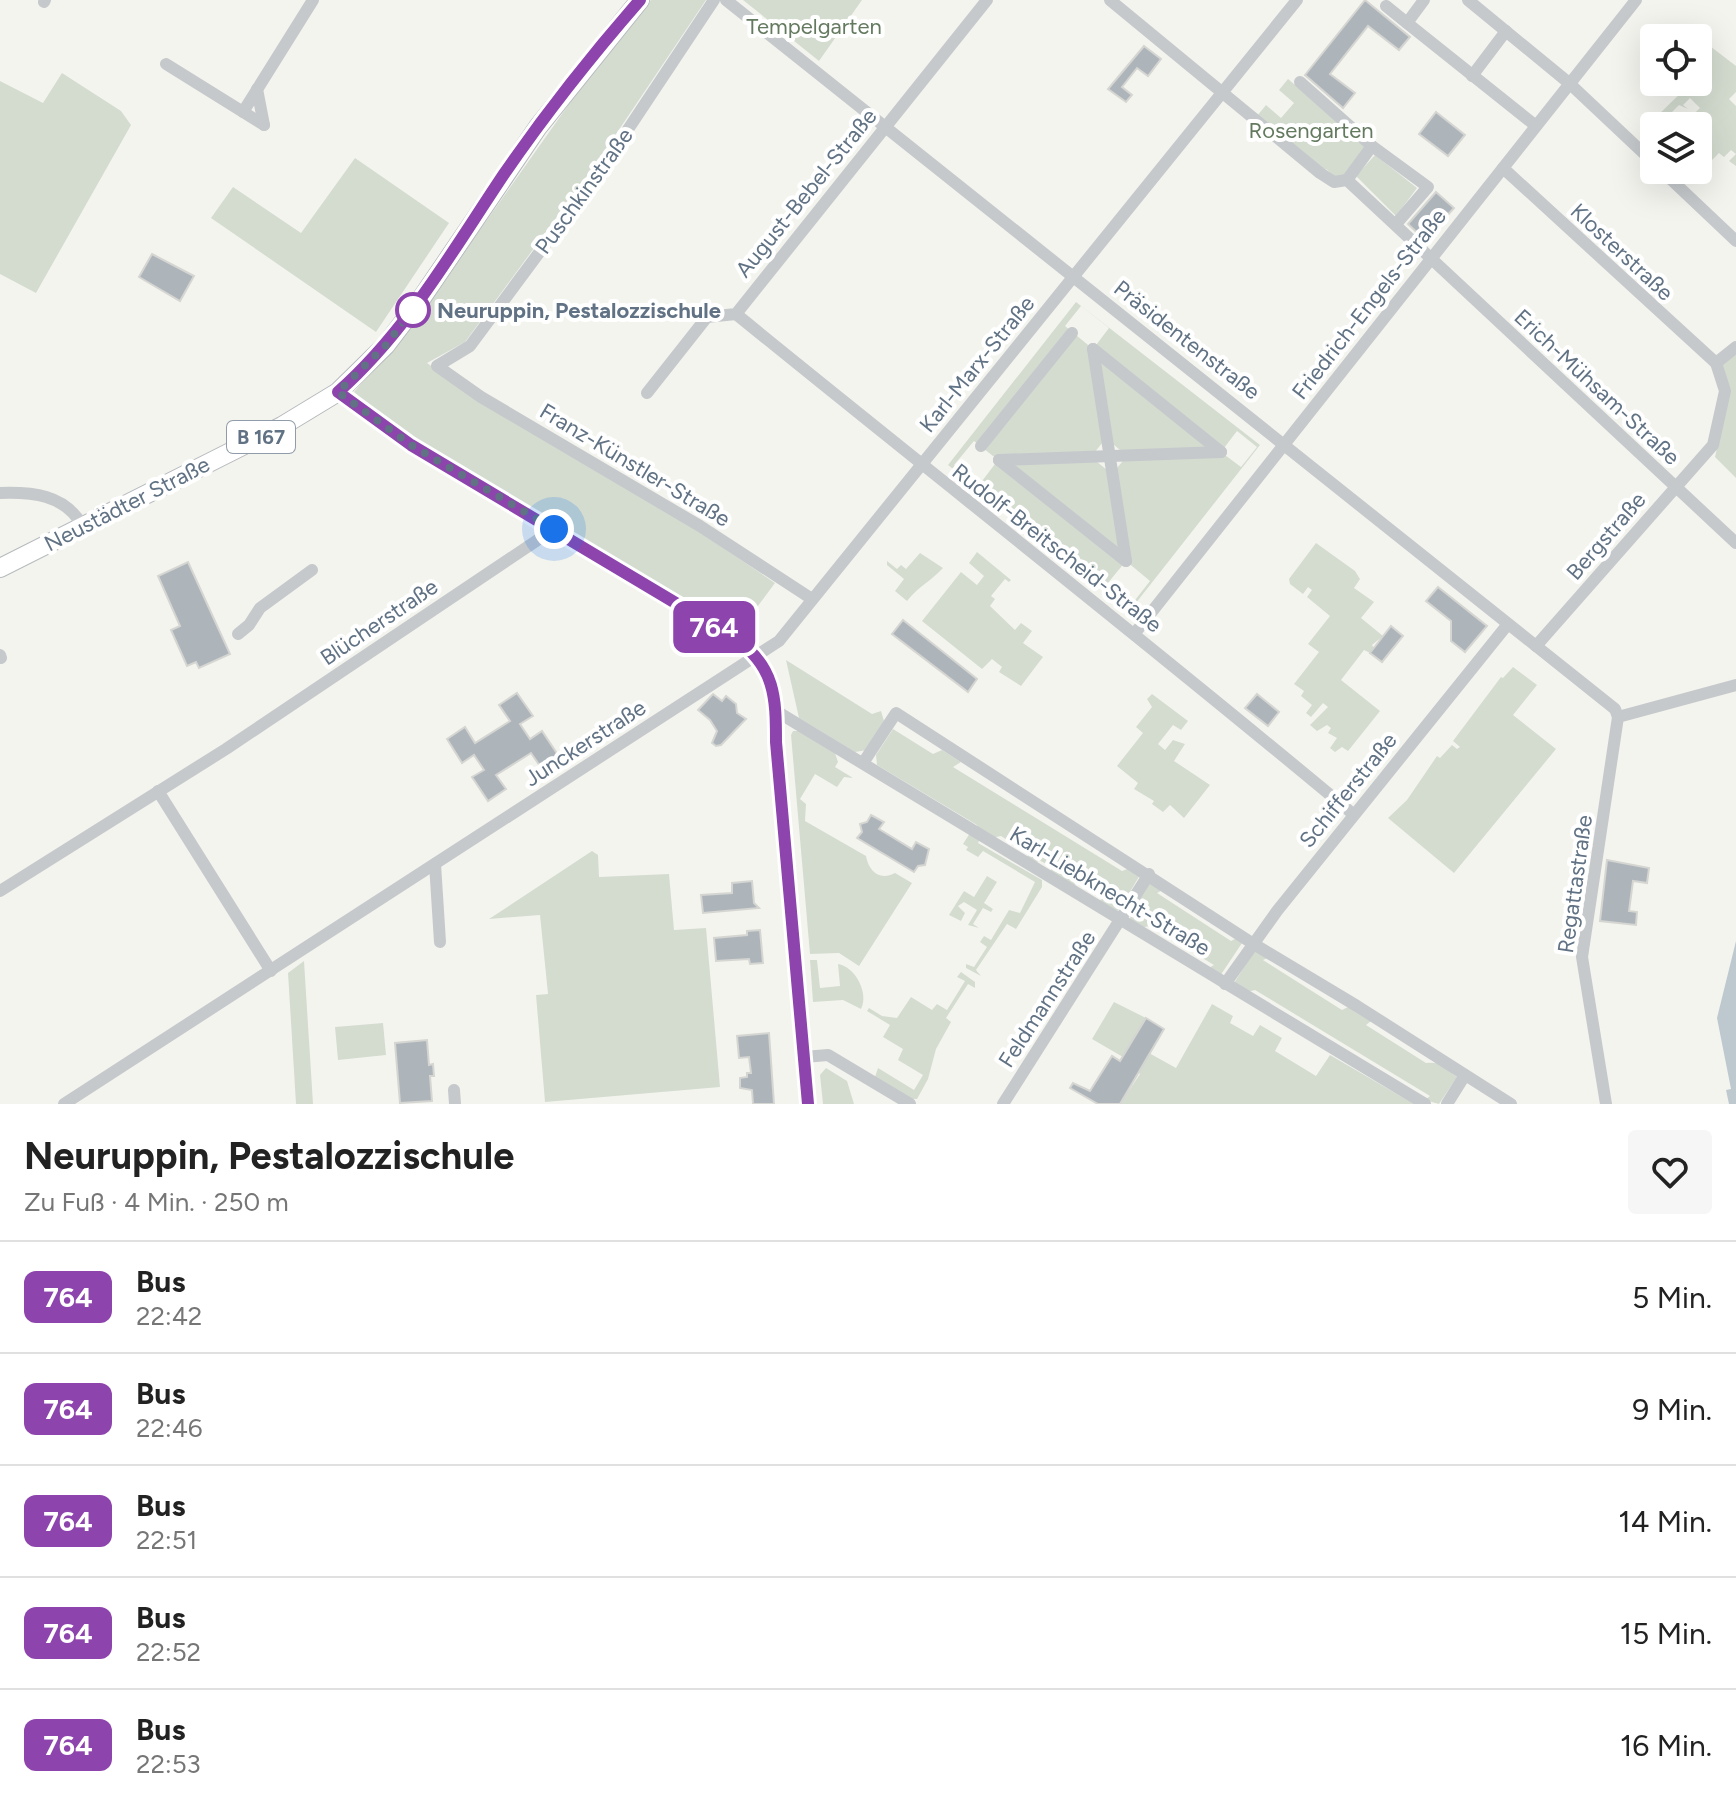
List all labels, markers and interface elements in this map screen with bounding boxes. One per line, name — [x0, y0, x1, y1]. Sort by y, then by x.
park label: Tempelgarten — [746, 13, 882, 40]
map controls — [1640, 24, 1712, 184]
button: locate — [1640, 24, 1712, 96]
street label: August-Bebel-Straße — [730, 103, 882, 283]
button: layers — [1640, 112, 1712, 184]
park label: Rosengarten — [1248, 117, 1374, 144]
street label: Puschkinstraße — [529, 123, 639, 259]
street label: Klosterstraße — [1565, 198, 1679, 306]
street label: Friedrich-Engels-Straße — [1286, 203, 1452, 405]
street label: Präsidentenstraße — [1109, 275, 1265, 405]
street label: Karl-Marx-Straße — [914, 290, 1040, 438]
marker: Neuruppin, Pestalozzischule — [396, 293, 430, 327]
place label: Neuruppin, Pestalozzischule — [437, 297, 721, 324]
street label: Erich-Mühsam-Straße — [1509, 303, 1685, 471]
street label: Franz-Künstler-Straße — [535, 397, 735, 533]
road number: B 167 — [227, 421, 295, 453]
street label: Neustädter Straße — [40, 451, 214, 557]
street label: Rudolf-Breitscheid-Straße — [947, 458, 1167, 638]
street label: Bergstraße — [1561, 487, 1651, 585]
your location — [534, 509, 574, 549]
street label: Blücherstraße — [315, 573, 443, 671]
line badge: 764 — [668, 601, 760, 653]
text: 764 — [689, 610, 739, 644]
street label: Junckerstraße — [519, 694, 651, 792]
street label: Schifferstraße — [1293, 727, 1403, 853]
street label: Regattastraße — [1552, 813, 1598, 955]
street label: Karl-Liebknecht-Straße — [1005, 820, 1215, 962]
street label: Feldmannstraße — [993, 926, 1101, 1072]
button: heart — [1628, 1130, 1712, 1214]
text: Neuruppin, Pestalozzischule — [24, 1133, 514, 1179]
text: Zu Fuß · 4 Min. · 250 m — [24, 1186, 289, 1218]
text: Bus — [136, 1263, 185, 1300]
text: 5 Min. — [1632, 1279, 1712, 1316]
text: 764 — [43, 1280, 93, 1314]
text: 22:42 — [136, 1300, 202, 1332]
text: Bus — [136, 1375, 185, 1412]
text: 9 Min. — [1632, 1391, 1712, 1428]
text: 764 — [43, 1392, 93, 1426]
text: 22:46 — [136, 1412, 203, 1444]
text: Bus — [136, 1487, 185, 1524]
text: 14 Min. — [1618, 1503, 1712, 1540]
text: 764 — [43, 1504, 93, 1538]
text: 22:51 — [136, 1524, 197, 1556]
text: Bus — [136, 1599, 185, 1636]
text: 15 Min. — [1620, 1615, 1712, 1652]
text: 764 — [43, 1616, 93, 1650]
text: 22:52 — [136, 1636, 201, 1668]
text: Bus — [136, 1711, 185, 1748]
text: 16 Min. — [1620, 1727, 1712, 1764]
text: 764 — [43, 1728, 93, 1762]
text: 22:53 — [136, 1748, 201, 1780]

